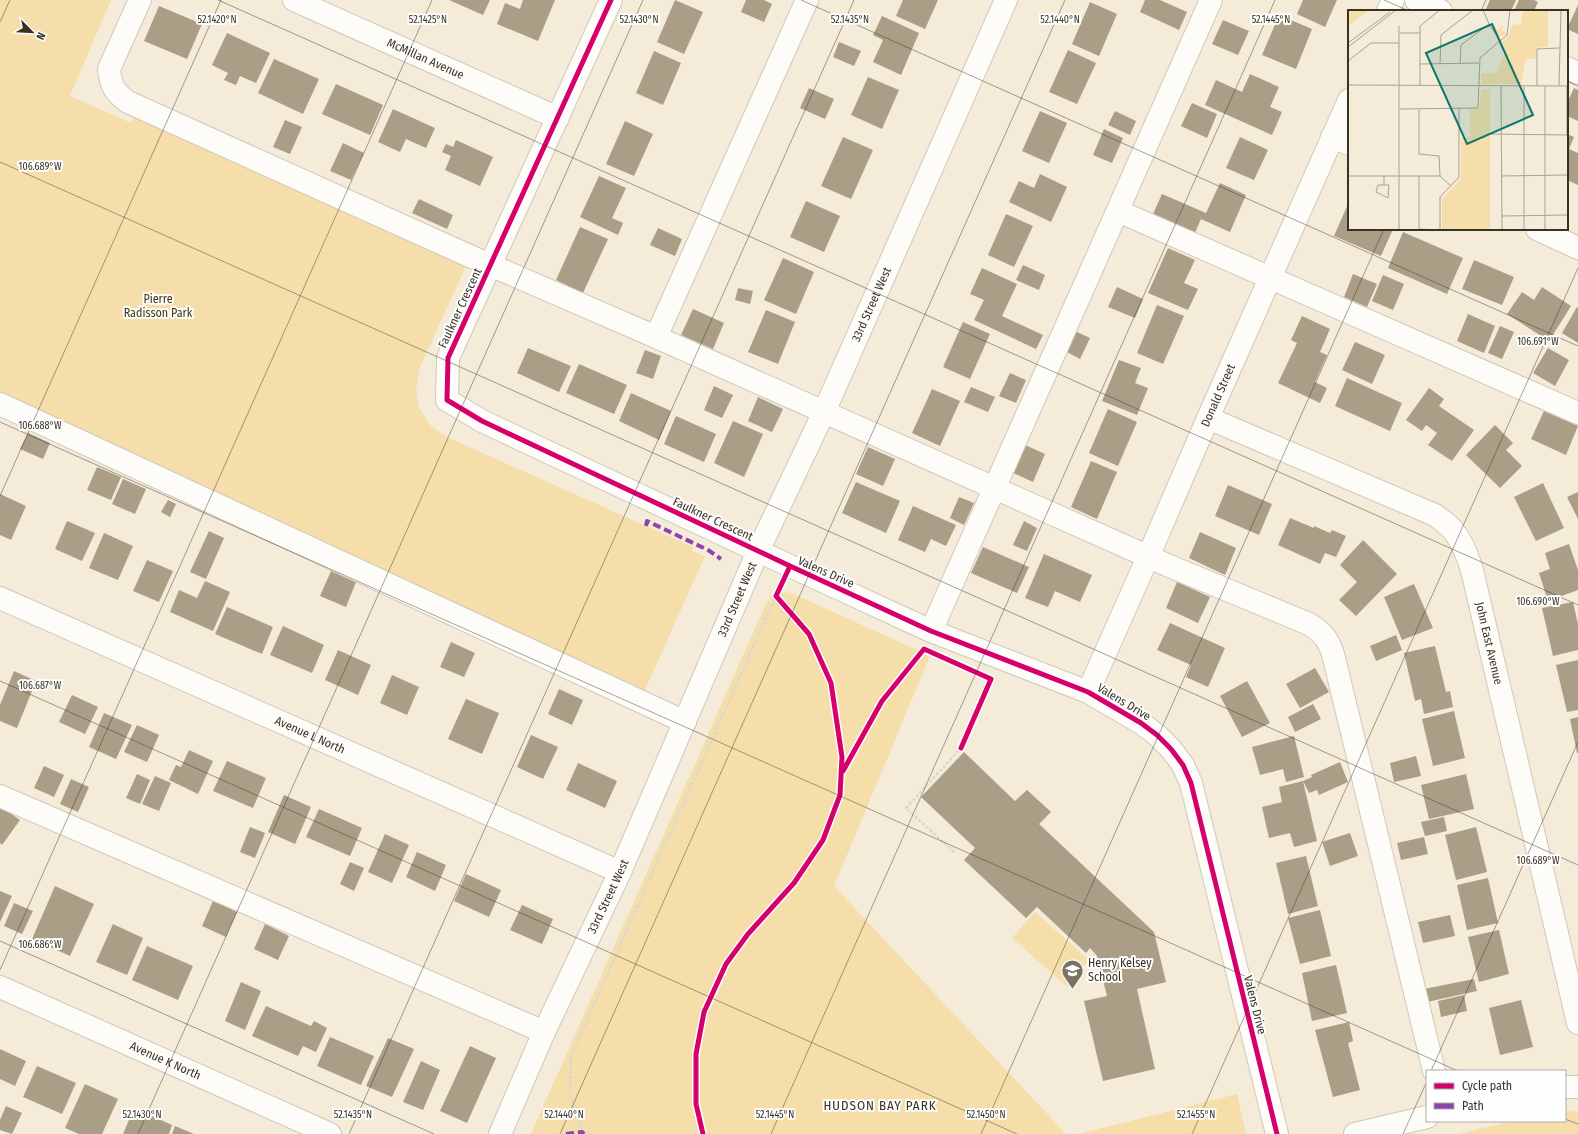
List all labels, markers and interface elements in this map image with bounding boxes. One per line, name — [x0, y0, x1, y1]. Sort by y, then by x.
inset map — [1348, 10, 1568, 230]
north arrow — [12, 12, 52, 52]
text: 52.1420°N — [197, 14, 237, 26]
text: 52.1425°N — [409, 14, 447, 26]
text: 52.1430°N — [619, 14, 659, 26]
text: 52.1435°N — [831, 14, 869, 26]
text: 52.1440°N — [1040, 14, 1080, 26]
text: 52.1445°N — [1252, 14, 1290, 26]
text: N — [33, 30, 48, 42]
street label: McMillan Avenue — [385, 35, 466, 82]
text: 106.689°W — [19, 161, 62, 173]
street label: 33rd Street West — [849, 265, 894, 344]
street label: Faulkner Crescent — [435, 266, 485, 350]
park label: Pierre Radisson Park — [124, 292, 193, 320]
text: 106.691°W — [1517, 336, 1559, 348]
street label: Donald Street — [1198, 362, 1238, 429]
text: 106.688°W — [18, 420, 62, 432]
street label: Faulkner Crescent — [671, 494, 755, 544]
street label: Valens Drive — [796, 553, 856, 591]
street label: 33rd Street West — [715, 560, 760, 639]
text: 106.690°W — [1516, 596, 1560, 608]
street label: John East Avenue — [1473, 601, 1506, 686]
text: 106.687°W — [19, 680, 62, 692]
street label: Valens Drive — [1095, 681, 1153, 724]
street label: Avenue L North — [273, 713, 347, 757]
text: 106.689°W — [1517, 855, 1560, 867]
street label: 33rd Street West — [585, 857, 632, 936]
text: 106.686°W — [18, 939, 62, 951]
place label: Henry Kelsey School — [1088, 956, 1152, 984]
school or university icon: Henry Kelsey School — [1059, 957, 1085, 990]
street label: Valens Drive — [1241, 974, 1269, 1036]
street label: Avenue K North — [128, 1039, 203, 1083]
legend — [1426, 1070, 1566, 1122]
text: Cycle path — [1462, 1079, 1512, 1093]
district label: HUDSON BAY PARK — [823, 1098, 937, 1113]
text: Path — [1462, 1099, 1484, 1113]
text: 52.1430°N — [122, 1109, 162, 1121]
text: 52.1435°N — [334, 1109, 372, 1121]
text: 52.1440°N — [544, 1109, 584, 1121]
text: 52.1445°N — [756, 1109, 794, 1121]
text: 52.1450°N — [966, 1109, 1006, 1121]
text: 52.1455°N — [1177, 1109, 1215, 1121]

